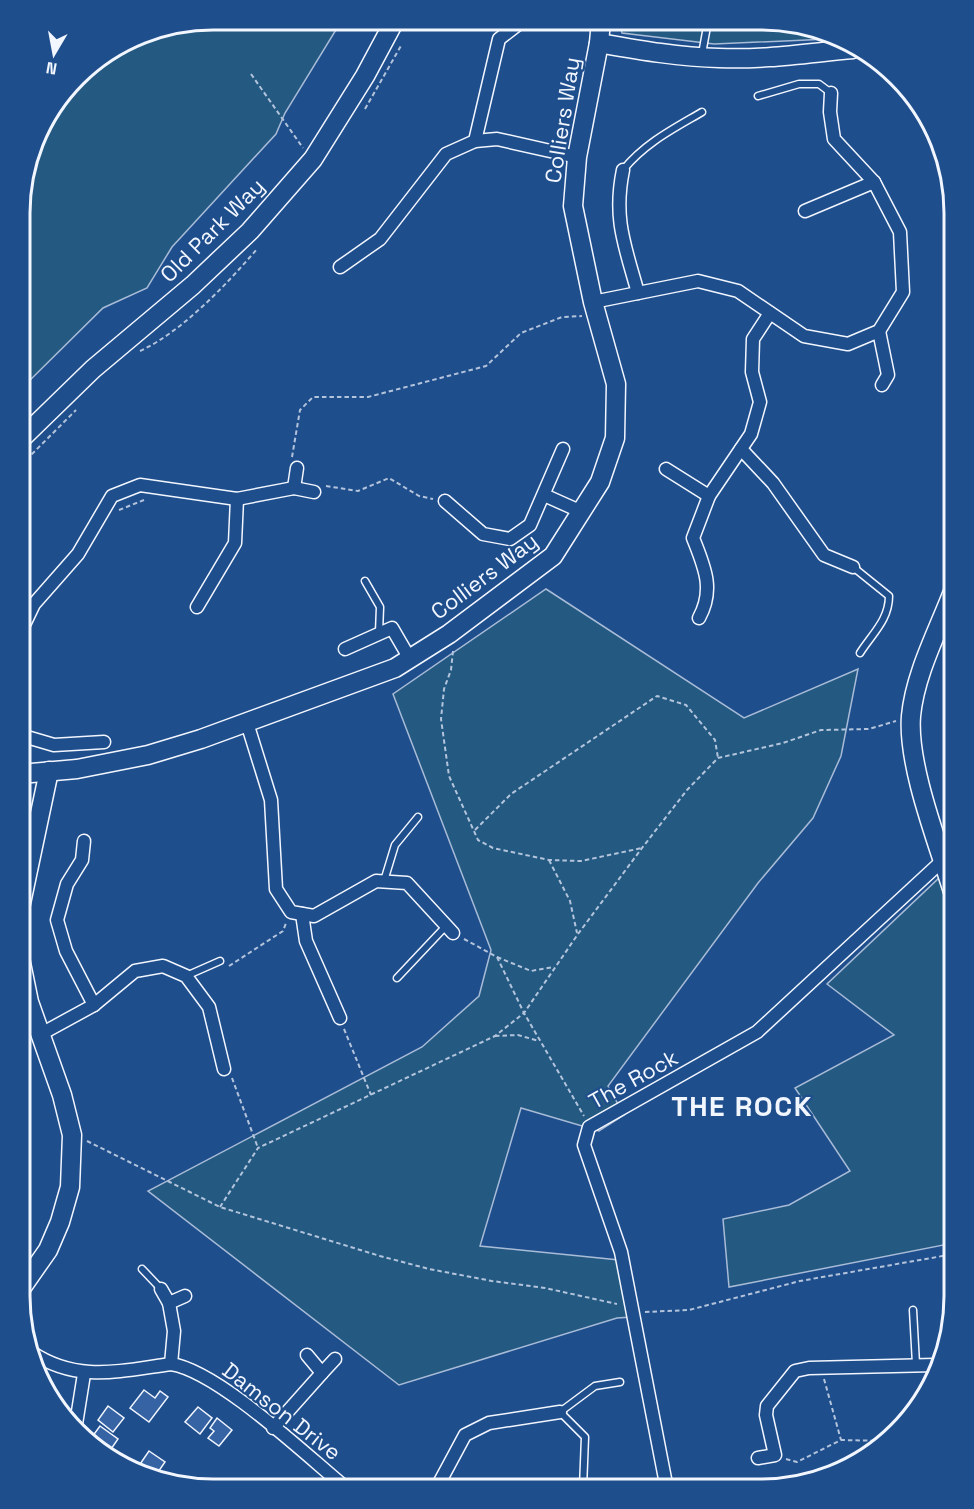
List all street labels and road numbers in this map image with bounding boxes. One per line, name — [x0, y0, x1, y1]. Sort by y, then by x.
street label: Colliers Way — [538, 55, 586, 185]
street label: Old Park Way — [154, 172, 270, 288]
street label: Colliers Way — [425, 527, 543, 625]
street label: The Rock — [584, 1043, 683, 1115]
street label: Damson Drive — [217, 1356, 347, 1466]

